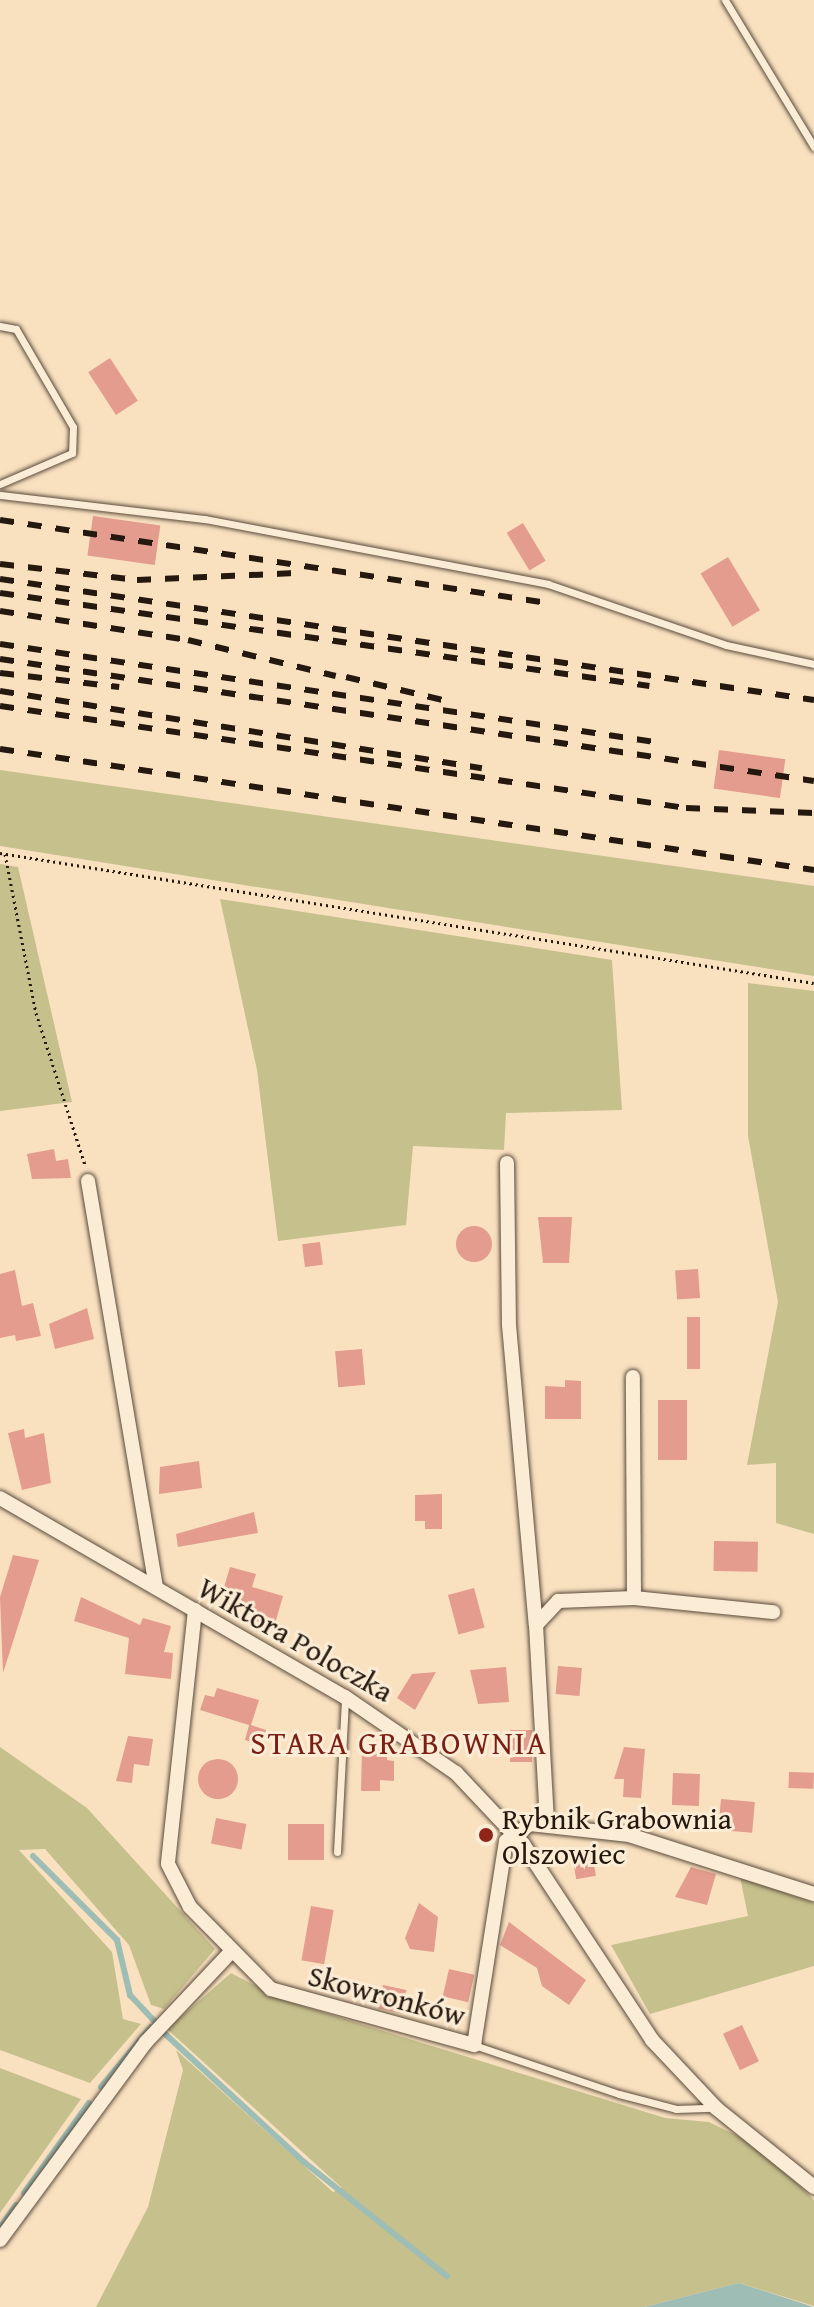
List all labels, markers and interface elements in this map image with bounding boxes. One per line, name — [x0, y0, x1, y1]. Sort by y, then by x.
street label: Wiktora Poloczka — [192, 1569, 400, 1709]
district label: STARA GRABOWNIA — [250, 1724, 548, 1762]
place label: Rybnik Grabownia Olszowiec — [502, 1800, 732, 1870]
marker: Rybnik Grabownia Olszowiec — [477, 1826, 495, 1844]
street label: Skowronków — [304, 1957, 470, 2033]

